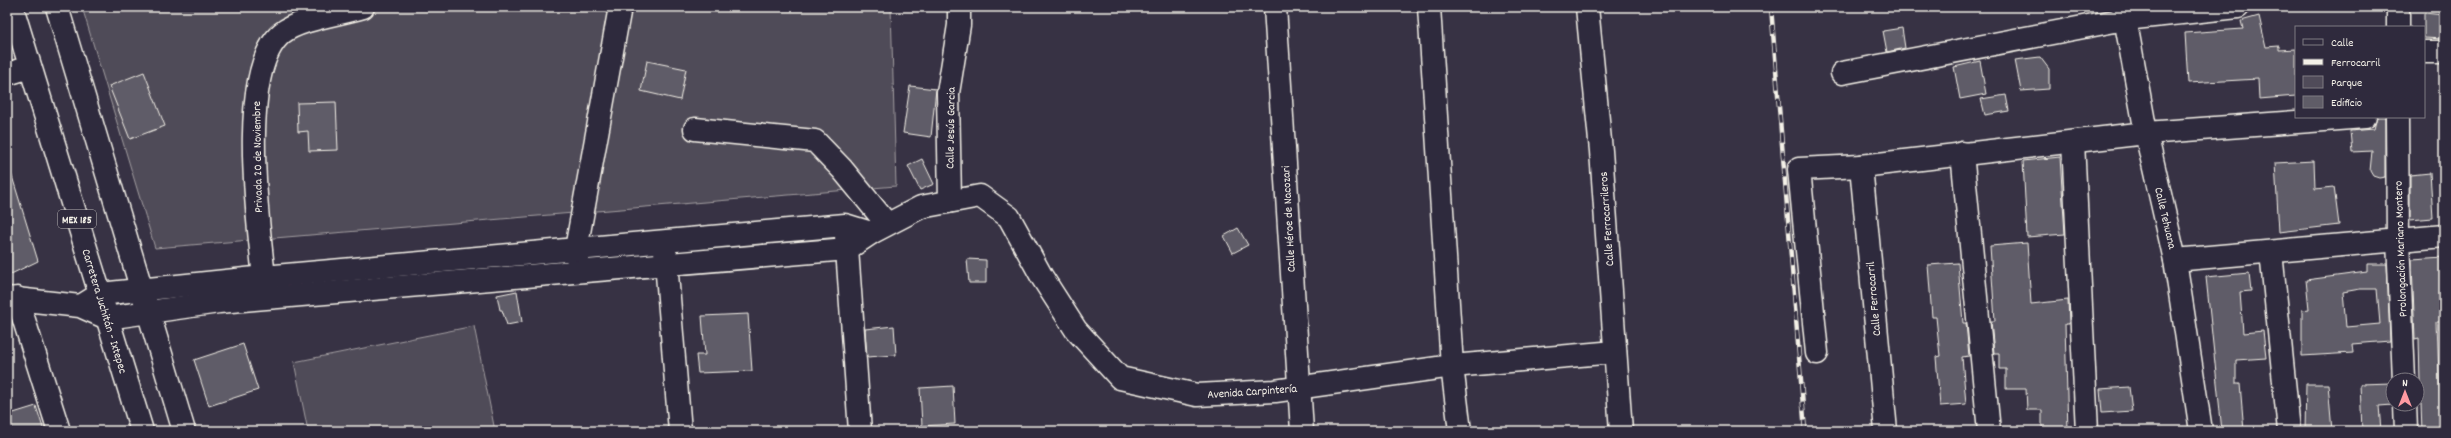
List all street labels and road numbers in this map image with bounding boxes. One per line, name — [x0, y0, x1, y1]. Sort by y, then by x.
street label: Calle Jesús Garcia — [942, 87, 961, 169]
street label: Privada 20 de Noviembre — [249, 101, 268, 213]
street label: Calle Héroe de Nacozari — [1278, 165, 1301, 273]
street label: Calle Ferrocarrileros — [1596, 171, 1619, 267]
street label: Prolongación Mariano Montero — [2391, 180, 2412, 317]
street label: Calle Tehuana — [2149, 186, 2180, 251]
road number: MEX 185 — [58, 210, 96, 228]
street label: Carretera Juchitán - Ixtepec — [77, 247, 131, 376]
street label: Calle Ferrocarril — [1863, 261, 1886, 337]
street label: Avenida Carpintería — [1207, 381, 1298, 404]

